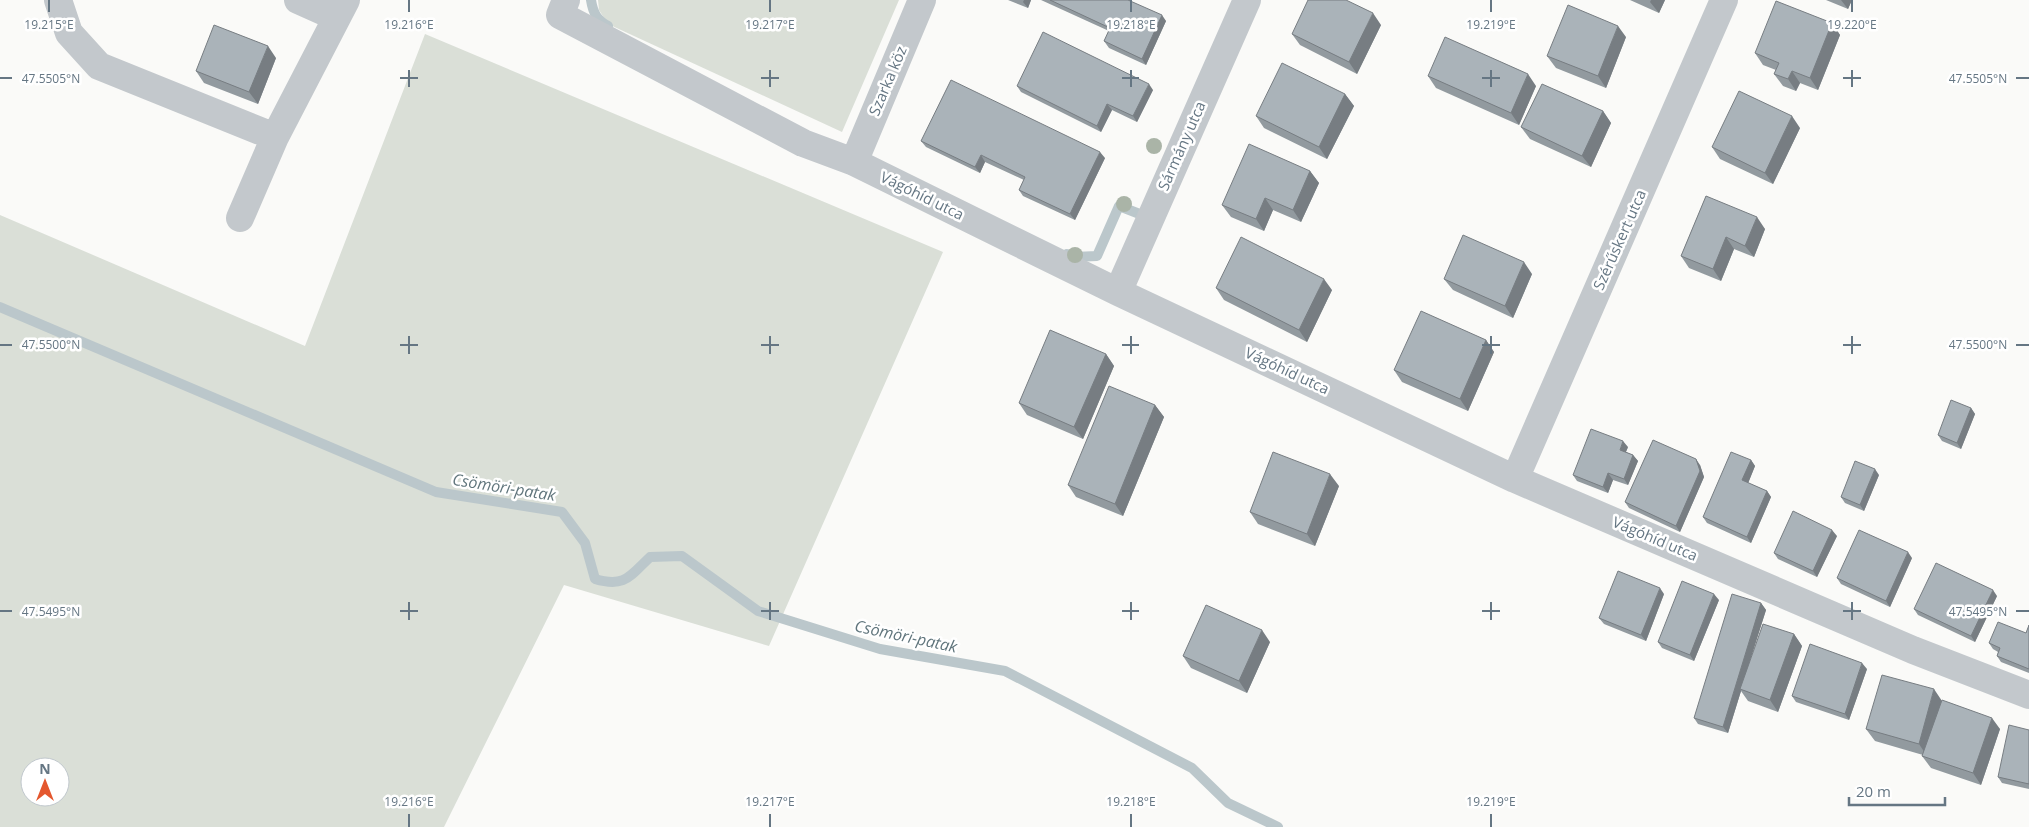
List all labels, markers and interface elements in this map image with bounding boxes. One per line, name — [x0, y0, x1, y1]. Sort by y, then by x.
text: 19.215°E — [24, 16, 74, 33]
text: 19.216°E — [384, 16, 434, 33]
text: 19.217°E — [745, 16, 795, 33]
text: 19.218°E — [1106, 16, 1156, 33]
text: 19.219°E — [1466, 16, 1516, 33]
text: 19.220°E — [1827, 16, 1877, 33]
street label: Szarka köz — [863, 43, 911, 118]
text: 47.5505°N — [22, 70, 80, 87]
text: 47.5505°N — [1949, 70, 2007, 87]
street label: Sármány utca — [1153, 98, 1210, 193]
street label: Vágóhíd utca — [877, 166, 968, 224]
street label: Szérűskert utca — [1588, 186, 1650, 293]
text: 47.5500°N — [22, 336, 80, 353]
text: 47.5500°N — [1949, 336, 2007, 353]
street label: Vágóhíd utca — [1242, 342, 1333, 398]
water label: Csömöri-patak — [451, 468, 558, 506]
street label: Vágóhíd utca — [1610, 511, 1701, 565]
text: 47.5495°N — [22, 603, 80, 620]
text: 47.5495°N — [1949, 603, 2007, 620]
water label: Csömöri-patak — [853, 614, 960, 658]
north arrow — [20, 757, 70, 807]
text: N — [39, 759, 51, 778]
scale bar — [1849, 774, 1945, 806]
text: 20 m — [1856, 781, 1891, 801]
text: 19.216°E — [384, 793, 434, 810]
text: 19.217°E — [745, 793, 795, 810]
text: 19.218°E — [1106, 793, 1156, 810]
text: 19.219°E — [1466, 793, 1516, 810]

